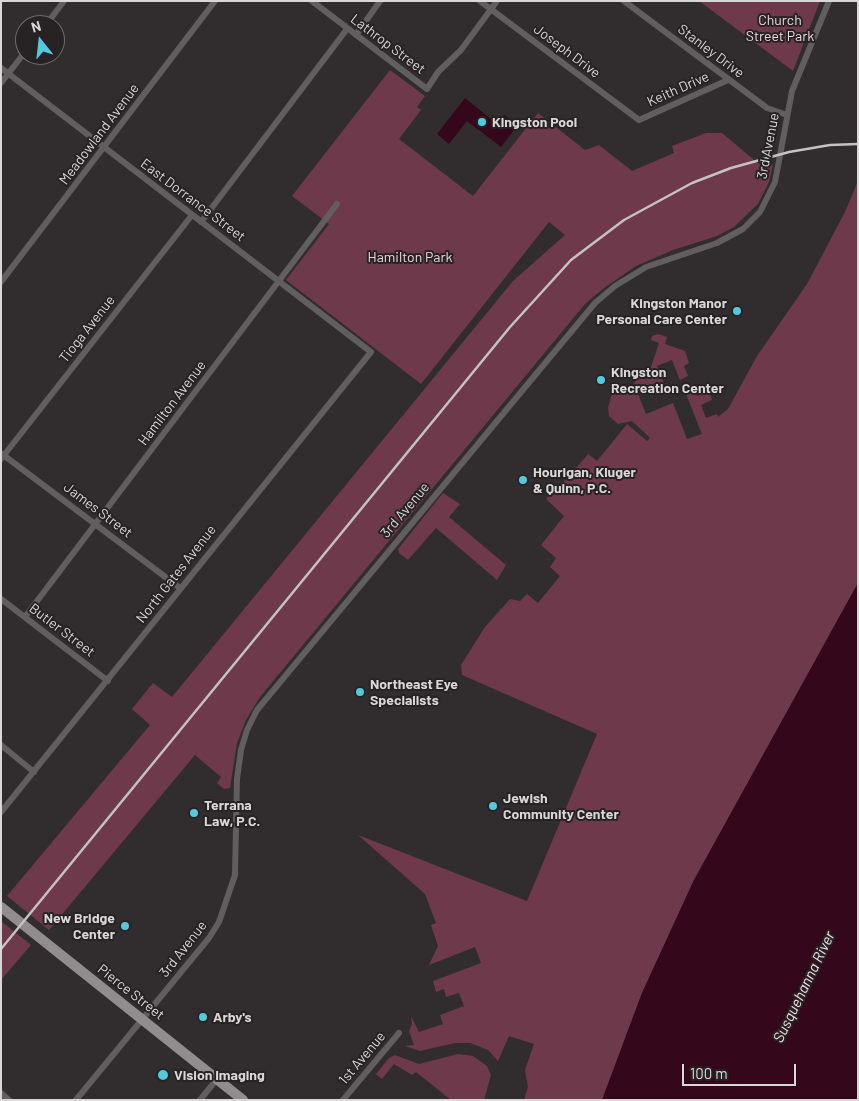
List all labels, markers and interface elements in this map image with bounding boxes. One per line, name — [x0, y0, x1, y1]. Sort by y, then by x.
street label: Lathrop Street — [347, 10, 429, 78]
park label: Church Street Park — [746, 12, 814, 44]
north arrow — [15, 15, 65, 65]
text: N — [29, 17, 43, 36]
street label: Joseph Drive — [530, 20, 604, 82]
street label: Stanley Drive — [674, 21, 748, 81]
street label: Keith Drive — [644, 68, 712, 110]
street label: Meadowland Avenue — [55, 80, 143, 188]
street label: 3rd Avenue — [753, 111, 783, 181]
place label: Kingston Pool — [492, 114, 577, 130]
marker: Kingston Pool — [476, 116, 488, 128]
street label: East Dorrance Street — [137, 155, 249, 245]
park label: Hamilton Park — [367, 249, 453, 265]
street label: Tioga Avenue — [55, 292, 119, 366]
place label: Kingston Manor Personal Care Center — [597, 295, 727, 328]
marker: Kingston Manor Personal Care Center — [731, 305, 743, 317]
street label: Hamilton Avenue — [135, 357, 209, 449]
place label: Kingston Recreation Center — [611, 364, 724, 397]
marker: Kingston Recreation Center — [595, 374, 607, 386]
place label: Hourigan, Kluger & Quinn, P.C. — [533, 464, 636, 497]
marker: Hourigan, Kluger & Quinn, P.C. — [517, 474, 529, 486]
street label: James Street — [60, 479, 136, 541]
street label: 3rd Avenue — [377, 479, 433, 541]
street label: North Gates Avenue — [133, 522, 219, 626]
street label: Butler Street — [26, 600, 98, 660]
place label: Northeast Eye Specialists — [370, 676, 458, 709]
marker: Northeast Eye Specialists — [354, 686, 366, 698]
place label: Jewish Community Center — [503, 790, 619, 822]
place label: Terrana Law, P.C. — [204, 797, 260, 830]
marker: Jewish Community Center — [487, 800, 499, 812]
marker: Terrana Law, P.C. — [188, 807, 200, 819]
place label: New Bridge Center — [44, 910, 115, 942]
street label: 3rd Avenue — [156, 917, 210, 981]
marker: New Bridge Center — [119, 920, 131, 932]
water label: Susquehanna River — [769, 928, 839, 1046]
street label: Pierce Street — [94, 961, 168, 1023]
place label: Arby's — [213, 1009, 251, 1025]
marker: Arby's — [197, 1011, 209, 1023]
street label: 1st Avenue — [335, 1028, 389, 1088]
scale bar — [684, 1054, 798, 1086]
text: 100 m — [690, 1064, 728, 1082]
place label: Vision Imaging — [174, 1067, 265, 1083]
marker: Vision Imaging — [156, 1068, 170, 1082]

